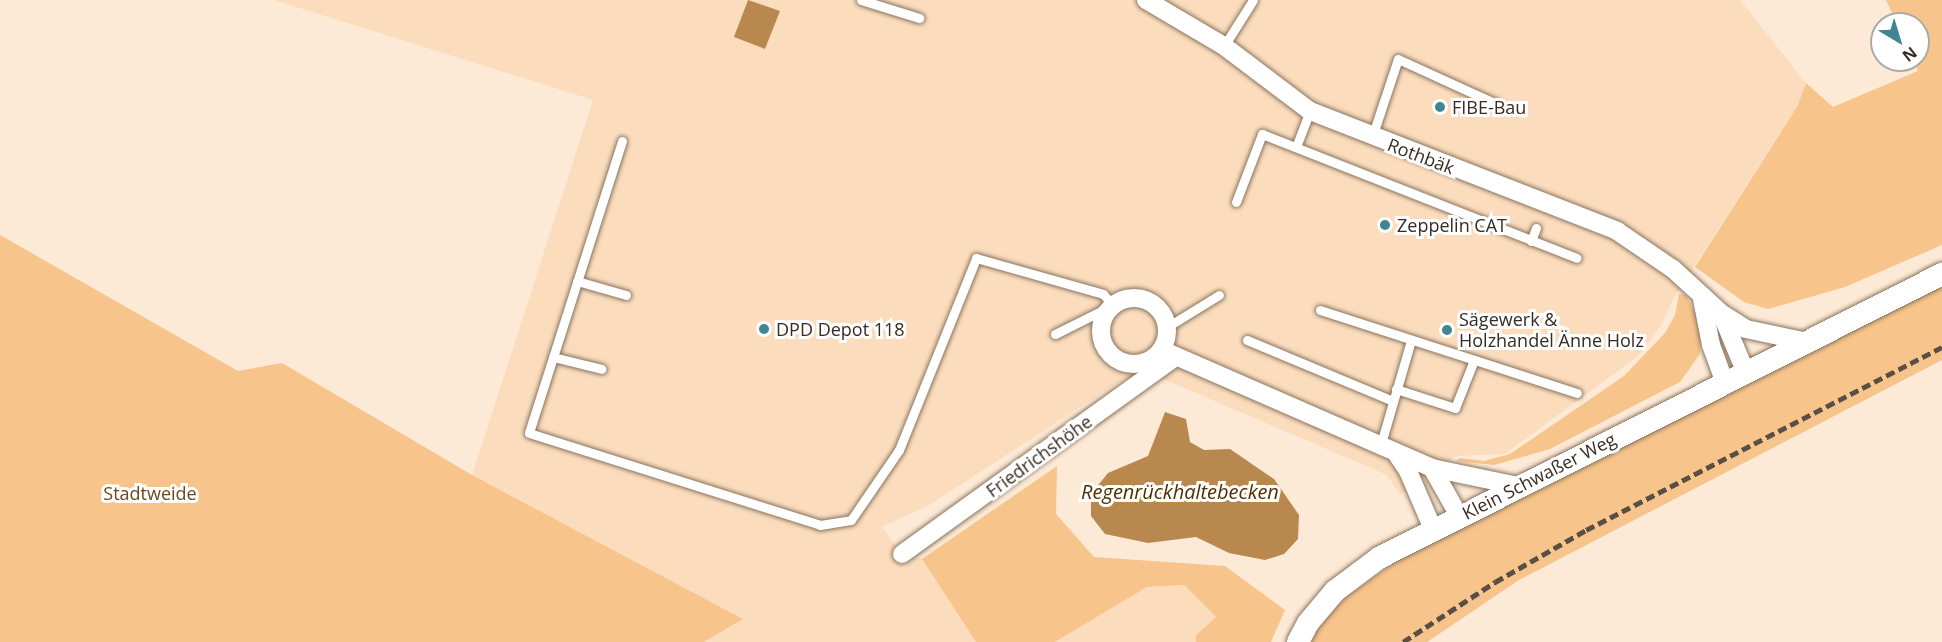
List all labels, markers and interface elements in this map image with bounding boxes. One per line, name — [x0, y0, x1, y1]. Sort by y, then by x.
north arrow — [1870, 12, 1930, 72]
text: N — [1898, 42, 1922, 67]
place label: FIBE-Bau — [1452, 96, 1526, 118]
marker: FIBE-Bau — [1433, 100, 1447, 114]
street label: Rothbäk — [1385, 133, 1457, 179]
place label: Zeppelin CAT — [1397, 214, 1507, 236]
marker: Zeppelin CAT — [1378, 218, 1392, 232]
place label: Sägewerk & Holzhandel Änne Holz — [1459, 309, 1644, 352]
place label: DPD Depot 118 — [776, 318, 905, 340]
marker: DPD Depot 118 — [757, 322, 771, 336]
marker: Sägewerk & Holzhandel Änne Holz — [1440, 323, 1454, 337]
street label: Friedrichshöhe — [982, 410, 1096, 502]
street label: Klein Schwaßer Weg — [1459, 428, 1619, 524]
water label: Regenrückhaltebecken — [1081, 479, 1279, 503]
park label: Stadtweide — [103, 482, 197, 504]

